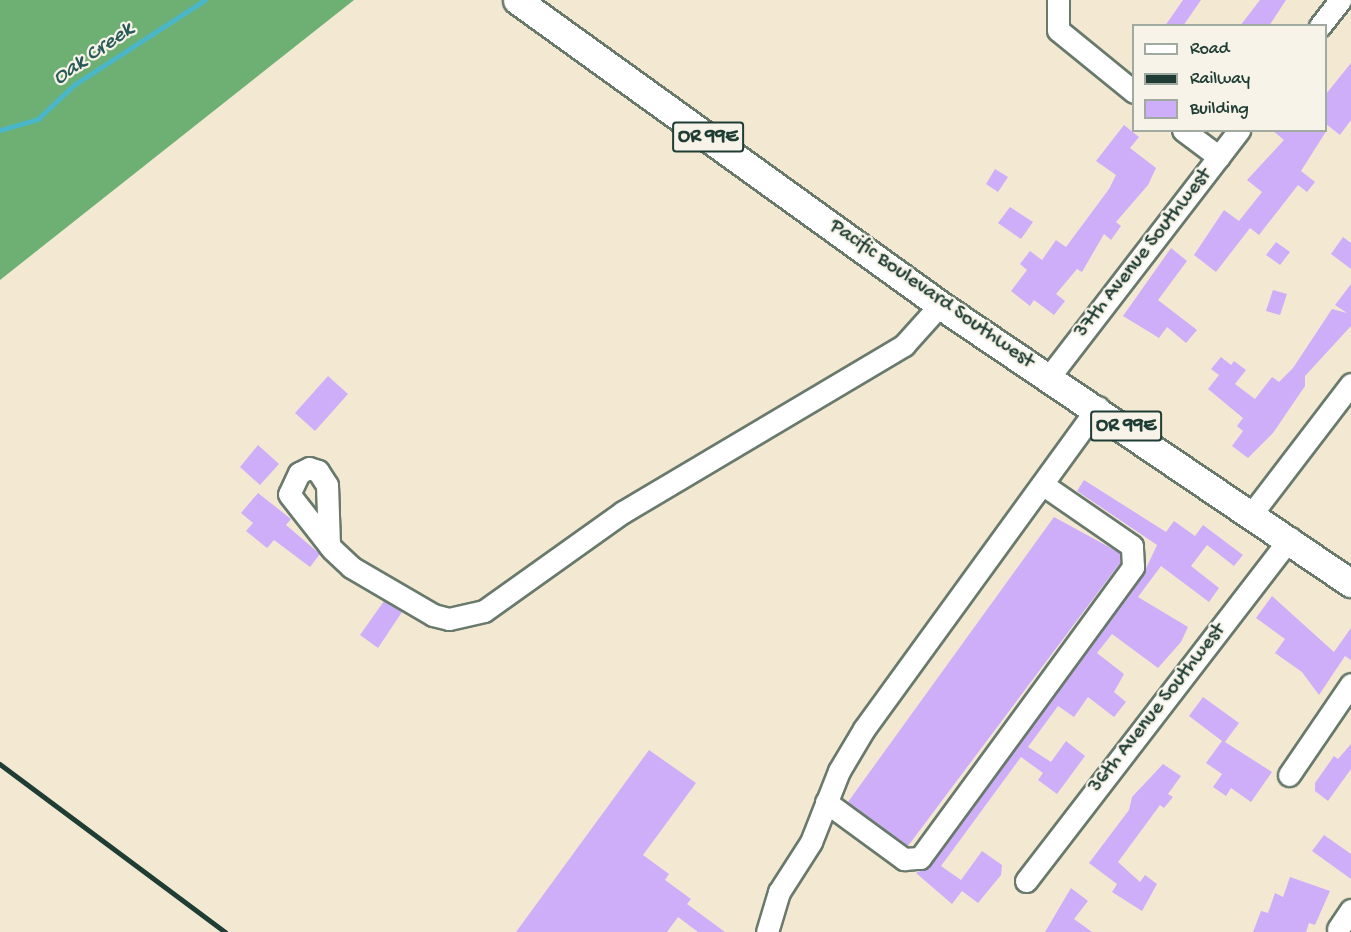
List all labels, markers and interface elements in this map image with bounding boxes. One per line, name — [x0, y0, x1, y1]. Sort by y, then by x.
water label: Oak Creek — [48, 18, 140, 92]
legend — [1132, 24, 1327, 132]
text: Road — [1190, 39, 1229, 60]
text: Railway — [1190, 69, 1250, 90]
text: Building — [1190, 99, 1249, 120]
road number: OR 99E — [672, 120, 744, 154]
street label: 37th Avenue Southwest — [1070, 164, 1218, 344]
street label: Pacific Boulevard Southwest — [824, 215, 1038, 375]
road number: OR 99E — [1090, 409, 1162, 443]
street label: 36th Avenue Southwest — [1084, 619, 1232, 799]

